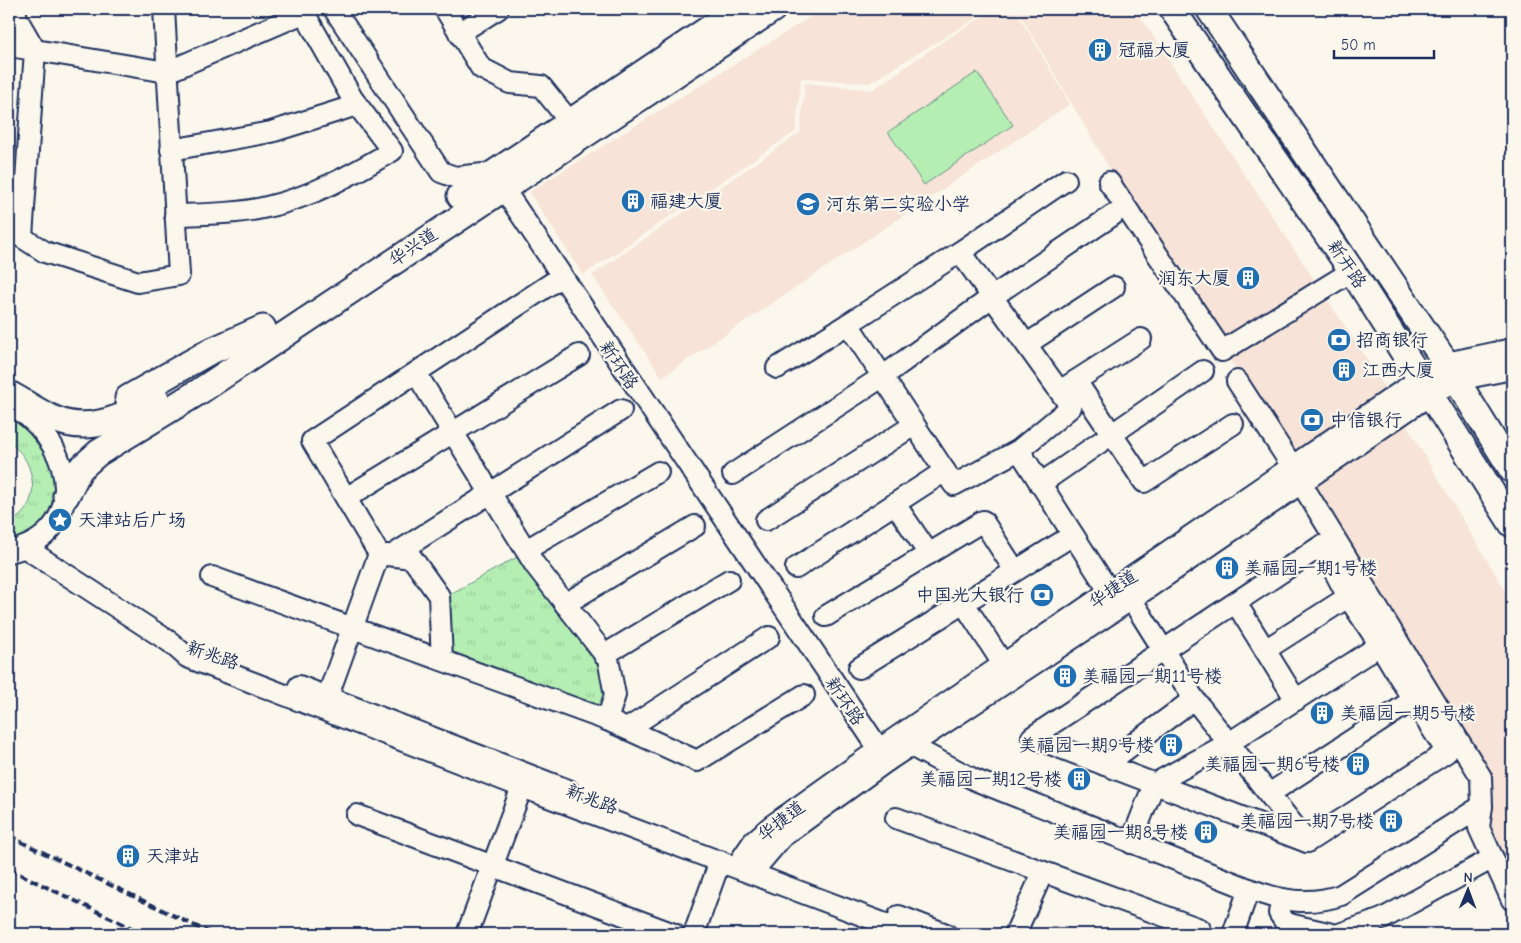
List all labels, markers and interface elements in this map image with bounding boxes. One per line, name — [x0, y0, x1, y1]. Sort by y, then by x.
scale bar — [1334, 28, 1434, 60]
text: 50 m — [1341, 36, 1376, 54]
building icon: 冠福大厦 — [1087, 37, 1113, 63]
place label: 冠福大厦 — [1118, 40, 1190, 61]
building icon: 福建大厦 — [620, 188, 646, 214]
place label: 福建大厦 — [650, 191, 722, 212]
school or university icon: 河东第二实验小学 — [795, 191, 821, 217]
place label: 河东第二实验小学 — [826, 194, 970, 215]
street label: 华兴道 — [385, 224, 442, 271]
street label: 新开路 — [1323, 236, 1370, 293]
building icon: 润东大厦 — [1235, 265, 1261, 291]
place label: 润东大厦 — [1158, 268, 1230, 289]
bank icon: 招商银行 — [1326, 327, 1352, 353]
place label: 招商银行 — [1356, 330, 1428, 351]
street label: 新环路 — [595, 337, 642, 394]
building icon: 江西大厦 — [1331, 357, 1357, 383]
place label: 江西大厦 — [1362, 360, 1434, 381]
bank icon: 中信银行 — [1299, 407, 1325, 433]
place label: 中信银行 — [1330, 410, 1402, 431]
place icon: 天津站后广场 — [47, 507, 73, 533]
place label: 天津站后广场 — [78, 510, 186, 531]
building icon: 美福园一期1号楼 — [1214, 555, 1240, 581]
place label: 美福园一期1号楼 — [1244, 558, 1377, 579]
street label: 华捷道 — [1085, 566, 1142, 613]
bank icon: 中国光大银行 — [1029, 582, 1055, 608]
place label: 中国光大银行 — [916, 585, 1024, 606]
street label: 新兆路 — [184, 637, 242, 674]
building icon: 美福园一期11号楼 — [1052, 663, 1078, 689]
place label: 美福园一期11号楼 — [1082, 666, 1222, 687]
street label: 新环路 — [821, 673, 868, 730]
building icon: 美福园一期5号楼 — [1309, 700, 1335, 726]
place label: 美福园一期5号楼 — [1340, 703, 1476, 724]
building icon: 美福园一期9号楼 — [1158, 732, 1184, 758]
place label: 美福园一期9号楼 — [1018, 735, 1154, 756]
building icon: 美福园一期6号楼 — [1345, 751, 1371, 777]
place label: 美福园一期6号楼 — [1204, 754, 1340, 775]
building icon: 美福园一期12号楼 — [1066, 766, 1092, 792]
place label: 美福园一期12号楼 — [919, 769, 1062, 790]
street label: 新兆路 — [563, 780, 621, 819]
street label: 华捷道 — [754, 796, 809, 846]
building icon: 美福园一期7号楼 — [1378, 808, 1404, 834]
place label: 美福园一期7号楼 — [1239, 811, 1374, 832]
building icon: 美福园一期8号楼 — [1193, 819, 1219, 845]
place label: 美福园一期8号楼 — [1053, 822, 1188, 843]
building icon: 天津站 — [115, 843, 141, 869]
place label: 天津站 — [146, 846, 200, 867]
north arrow — [1444, 866, 1494, 916]
text: N — [1464, 869, 1473, 886]

